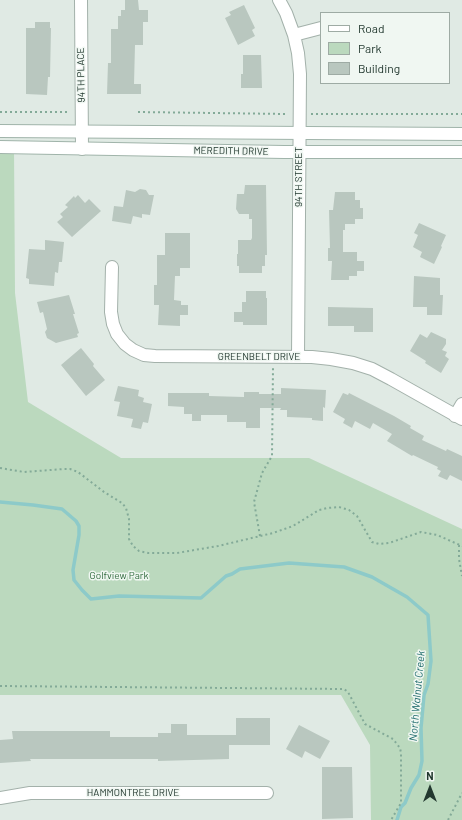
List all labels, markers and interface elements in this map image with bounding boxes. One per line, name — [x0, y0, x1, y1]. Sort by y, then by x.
legend — [320, 12, 450, 84]
text: Road — [358, 21, 385, 35]
text: Park — [358, 41, 382, 55]
street label: 94TH PLACE — [75, 47, 87, 103]
text: Building — [358, 61, 400, 75]
street label: MEREDITH DRIVE — [193, 144, 269, 158]
street label: 94TH STREET — [293, 147, 305, 207]
street label: GREENBELT DRIVE — [218, 351, 300, 363]
park label: Golfview Park — [90, 570, 148, 582]
water label: North Walnut Creek — [406, 650, 428, 742]
north arrow — [410, 768, 450, 808]
text: N — [426, 769, 434, 782]
street label: HAMMONTREE DRIVE — [87, 787, 179, 799]

